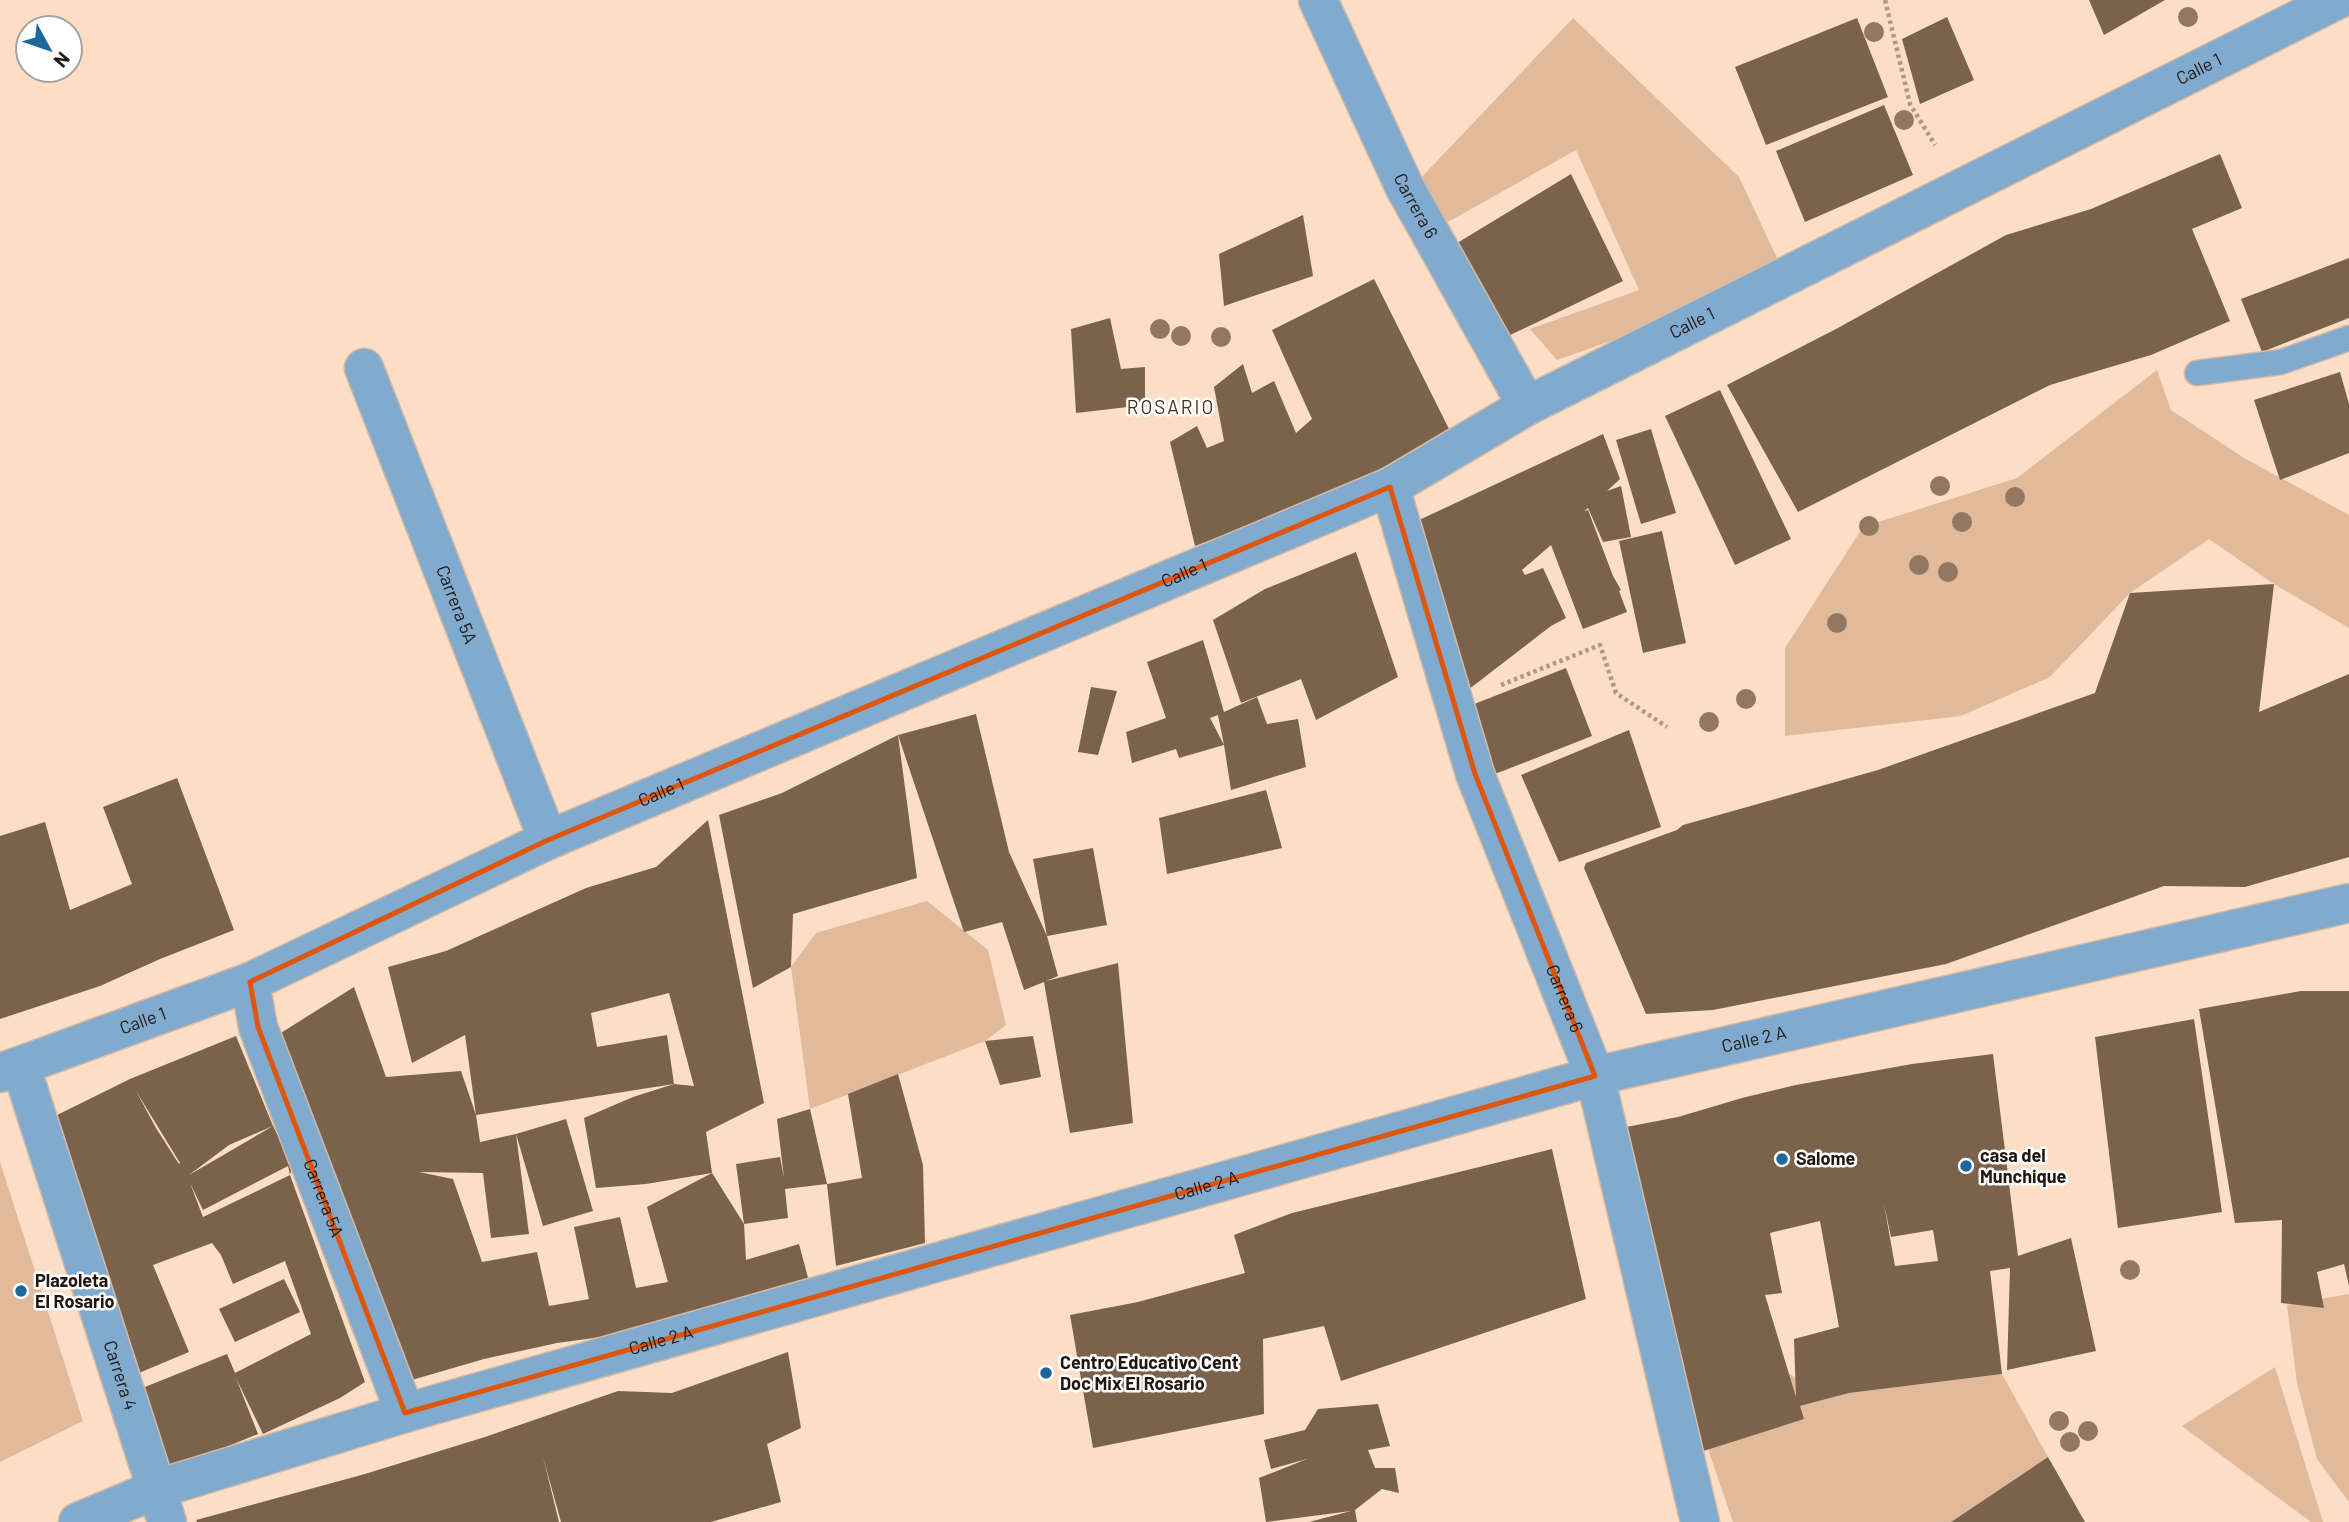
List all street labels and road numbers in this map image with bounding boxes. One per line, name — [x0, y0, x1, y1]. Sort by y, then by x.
street label: Calle 1 — [2172, 48, 2225, 89]
street label: Carrera 6 — [1390, 170, 1443, 242]
street label: Calle 1 — [1665, 302, 1718, 343]
street label: Calle 1 — [1158, 553, 1210, 592]
street label: Carrera 5A — [432, 562, 482, 647]
street label: Calle 1 — [635, 772, 687, 811]
street label: Carrera 6 — [1542, 961, 1589, 1035]
street label: Calle 1 — [116, 1002, 169, 1039]
street label: Calle 2 A — [1719, 1020, 1788, 1057]
street label: Carrera 5A — [299, 1156, 349, 1240]
street label: Calle 2 A — [1172, 1166, 1241, 1205]
street label: Calle 2 A — [626, 1320, 695, 1359]
street label: Carrera 4 — [99, 1338, 142, 1413]

